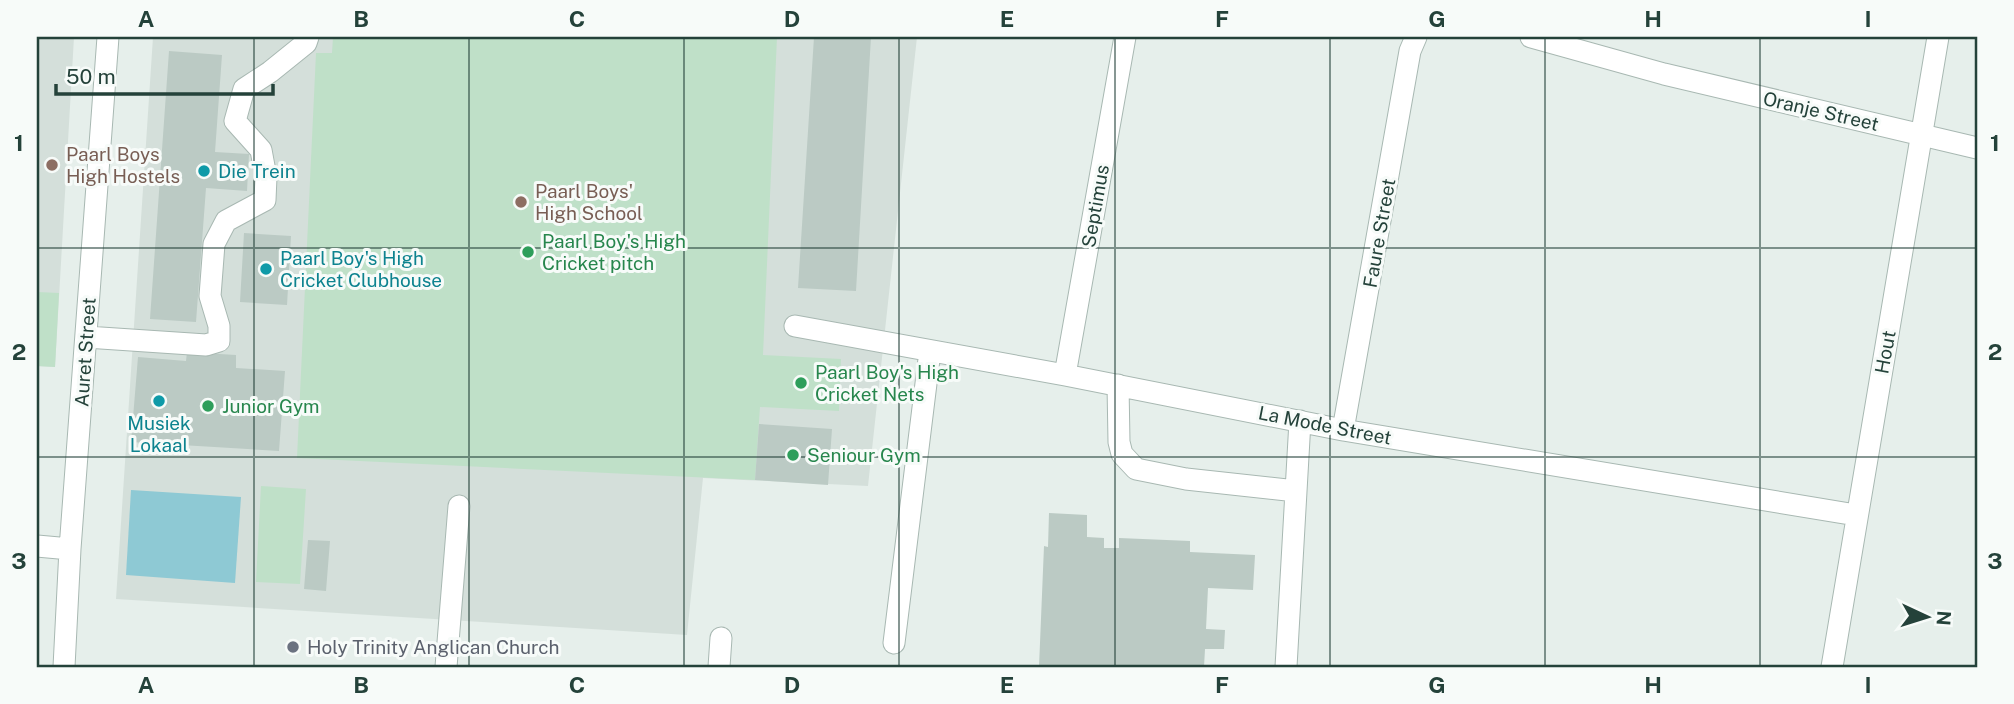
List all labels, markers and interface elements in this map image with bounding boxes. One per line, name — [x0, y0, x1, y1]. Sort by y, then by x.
text: A — [138, 5, 155, 32]
text: B — [353, 5, 369, 32]
text: C — [569, 5, 585, 32]
text: D — [784, 5, 800, 32]
text: E — [1000, 5, 1014, 32]
text: F — [1215, 5, 1229, 32]
text: G — [1428, 5, 1446, 32]
text: H — [1644, 5, 1662, 32]
text: I — [1864, 5, 1872, 32]
scale bar — [56, 52, 273, 96]
text: 50 m — [66, 64, 116, 89]
street label: Oranje Street — [1761, 87, 1881, 135]
text: 1 — [14, 129, 24, 156]
text: 1 — [1990, 129, 2000, 156]
place label: Paarl Boys High Hostels — [66, 143, 180, 187]
marker: Paarl Boys High Hostels — [44, 157, 60, 173]
place label: Die Trein — [218, 160, 296, 182]
marker: Die Trein — [196, 163, 212, 179]
street label: Septimus — [1077, 163, 1113, 249]
street label: Faure Street — [1359, 177, 1399, 289]
place label: Paarl Boys' High School — [535, 180, 643, 224]
marker: Paarl Boys' High School — [513, 194, 529, 210]
place label: Paarl Boy's High Cricket pitch — [542, 230, 686, 274]
marker: Paarl Boy's High Cricket pitch — [520, 244, 536, 260]
place label: Paarl Boy's High Cricket Clubhouse — [280, 247, 442, 291]
marker: Paarl Boy's High Cricket Clubhouse — [258, 261, 274, 277]
street label: Auret Street — [70, 297, 100, 407]
street label: Hout — [1870, 329, 1900, 375]
text: 2 — [12, 338, 26, 365]
text: 2 — [1988, 338, 2002, 365]
place label: Paarl Boy's High Cricket Nets — [815, 361, 959, 405]
marker: Paarl Boy's High Cricket Nets — [793, 375, 809, 391]
marker: Musiek Lokaal — [151, 393, 167, 409]
place label: Junior Gym — [222, 395, 320, 417]
marker: Junior Gym — [200, 398, 216, 414]
street label: La Mode Street — [1256, 401, 1394, 449]
place label: Musiek Lokaal — [127, 412, 191, 456]
place label: Seniour Gym — [807, 444, 921, 466]
marker: Seniour Gym — [785, 447, 801, 463]
text: 3 — [11, 547, 27, 574]
text: 3 — [1987, 547, 2003, 574]
north arrow — [1892, 582, 1962, 652]
text: N — [1932, 610, 1955, 626]
place label: Holy Trinity Anglican Church — [307, 636, 560, 658]
marker: Holy Trinity Anglican Church — [285, 639, 301, 655]
text: A — [138, 671, 155, 698]
text: B — [353, 671, 369, 698]
text: C — [569, 671, 585, 698]
text: D — [784, 671, 800, 698]
text: E — [1000, 671, 1014, 698]
text: F — [1215, 671, 1229, 698]
text: G — [1428, 671, 1446, 698]
text: H — [1644, 671, 1662, 698]
text: I — [1864, 671, 1872, 698]

